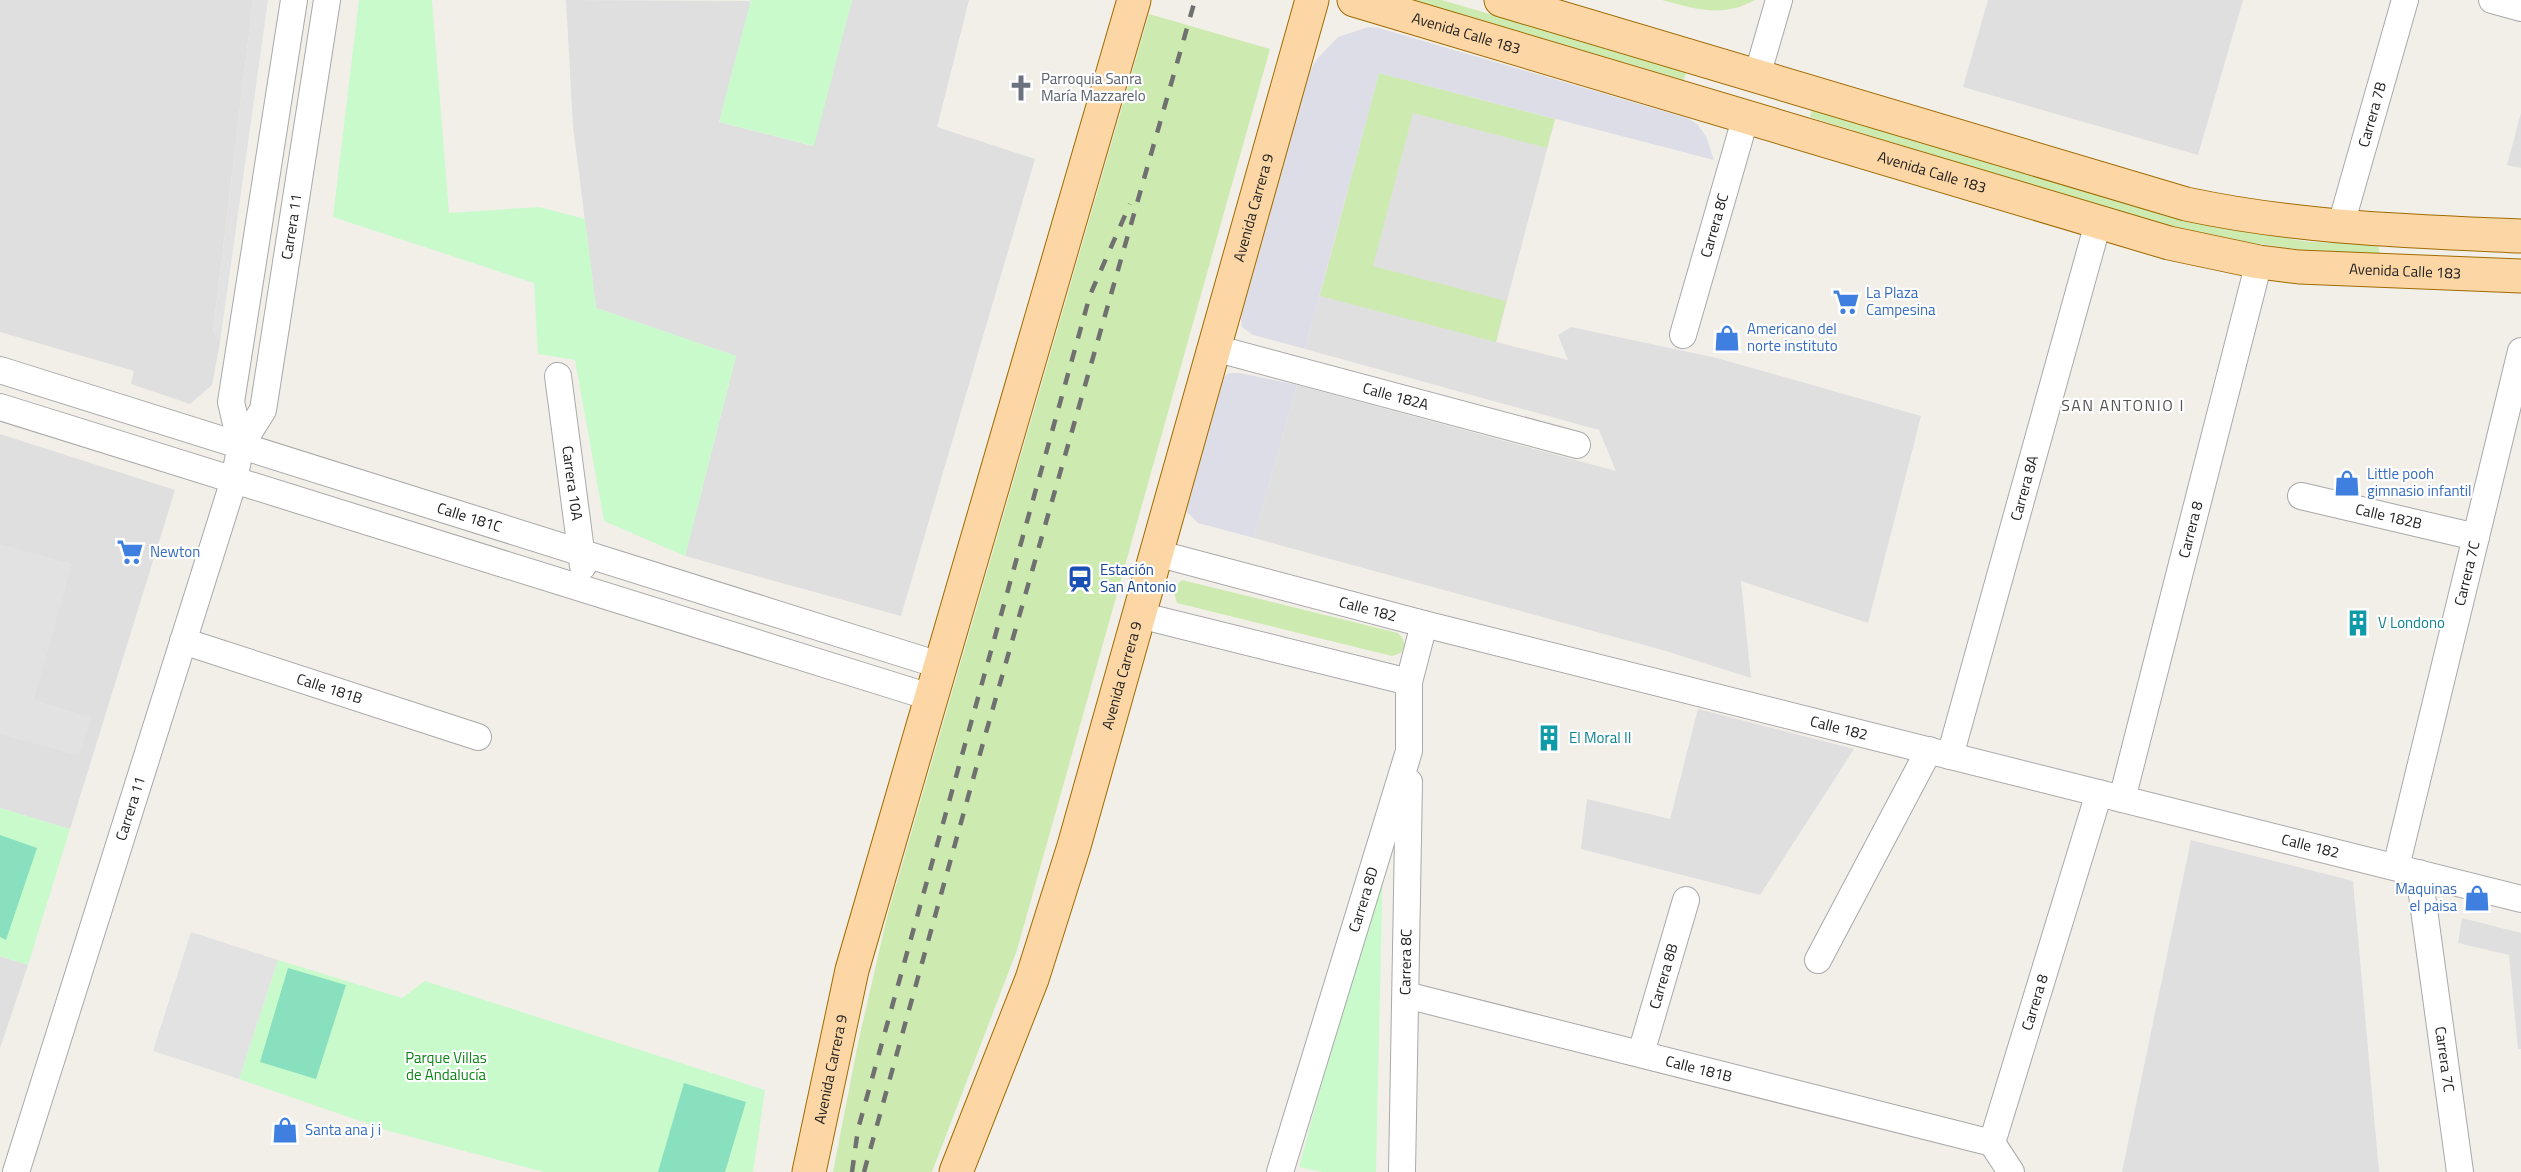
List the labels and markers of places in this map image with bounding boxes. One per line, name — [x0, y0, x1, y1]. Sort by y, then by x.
place label: Parroquia Sanra María Mazzarelo — [1041, 67, 1146, 107]
church icon: Parroquia Sanra María Mazzarelo — [1006, 73, 1036, 103]
place label: La Plaza Campesina — [1866, 281, 1936, 321]
supermarket icon: La Plaza Campesina — [1831, 287, 1861, 317]
place label: Americano del norte instituto — [1747, 317, 1838, 357]
shop icon: Americano del norte instituto — [1712, 323, 1742, 353]
place label: Little pooh gimnasio infantil — [2367, 462, 2471, 502]
shop icon: Little pooh gimnasio infantil — [2332, 468, 2362, 498]
supermarket icon: Newton — [115, 537, 145, 567]
place label: Newton — [150, 540, 200, 563]
place label: Estación San Antonio — [1100, 558, 1176, 598]
station icon: Estación San Antonio — [1065, 564, 1095, 594]
building icon: V Londono — [2343, 608, 2373, 638]
place label: V Londono — [2378, 611, 2445, 634]
building icon: El Moral II — [1534, 723, 1564, 753]
place label: El Moral II — [1569, 726, 1631, 749]
place label: Maquinas el paisa — [2395, 877, 2457, 917]
shop icon: Maquinas el paisa — [2462, 883, 2492, 913]
shop icon: Santa ana j i — [270, 1115, 300, 1145]
place label: Santa ana j i — [305, 1118, 381, 1141]

